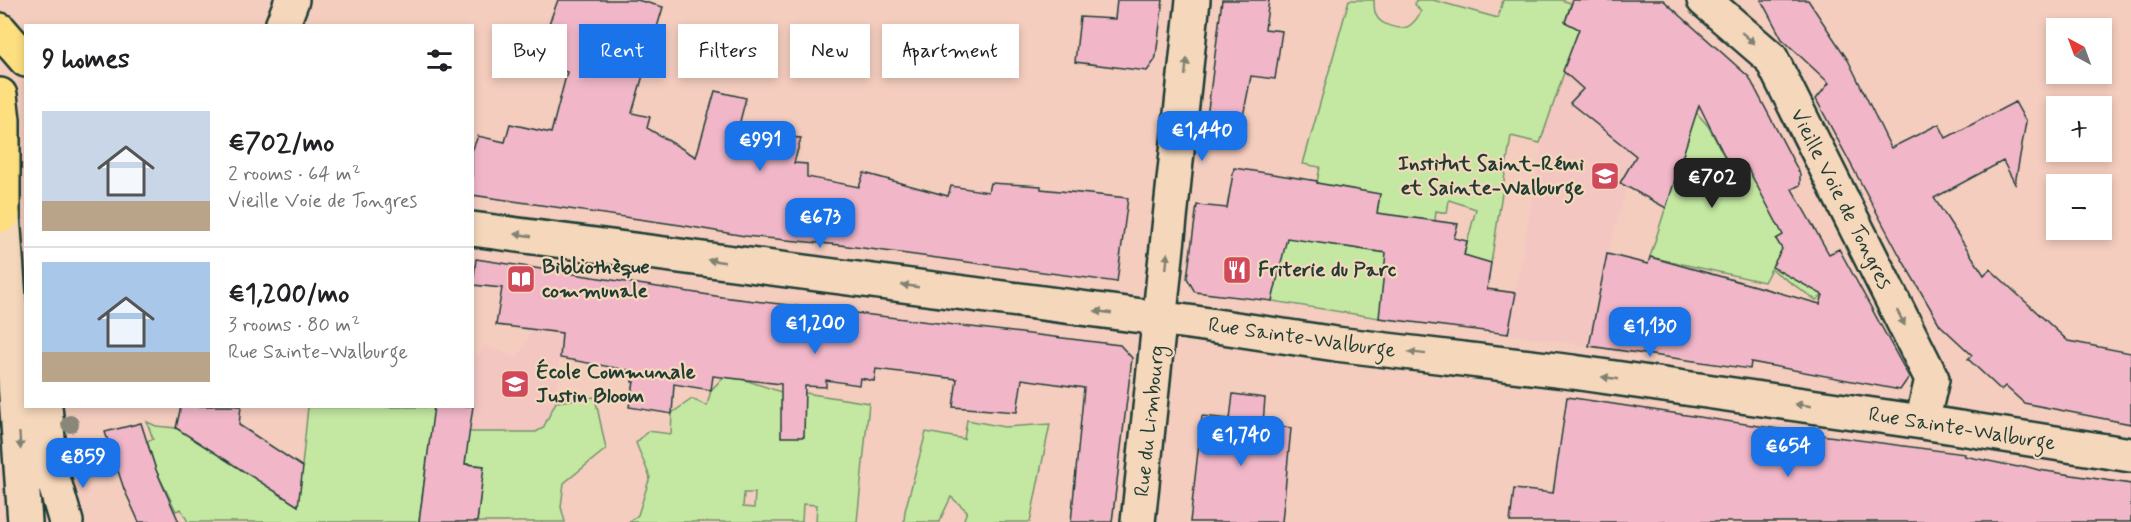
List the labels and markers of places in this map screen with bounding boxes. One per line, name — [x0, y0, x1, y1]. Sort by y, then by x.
pin: €1,440 — [1153, 111, 1251, 162]
pin: €991 — [724, 121, 796, 172]
place label: Institut Saint-Rémi et Sainte-Walburge — [1398, 150, 1584, 204]
pin: €702 — [1676, 158, 1748, 209]
school or university icon: Institut Saint-Rémi et Sainte-Walburge — [1589, 160, 1621, 192]
pin: €673 — [784, 198, 856, 249]
place label: Bibliothèque communale — [542, 253, 650, 305]
restaurant icon: Friterie du Parc — [1221, 254, 1253, 286]
place label: Friterie du Parc — [1258, 256, 1397, 284]
library icon: Bibliothèque communale — [505, 263, 537, 295]
pin: €1,200 — [766, 304, 864, 355]
pin: €1,130 — [1601, 307, 1699, 358]
place label: École Communale Justin Bloom — [536, 358, 696, 410]
school or university icon: École Communale Justin Bloom — [499, 368, 531, 400]
pin: €1,740 — [1192, 416, 1290, 467]
pin: €654 — [1752, 427, 1824, 478]
pin: €859 — [47, 438, 119, 489]

